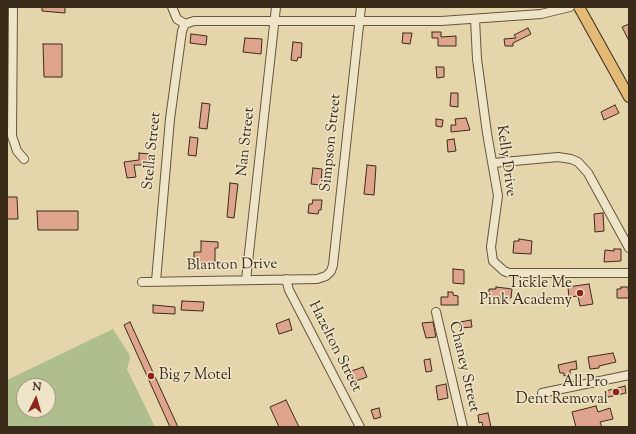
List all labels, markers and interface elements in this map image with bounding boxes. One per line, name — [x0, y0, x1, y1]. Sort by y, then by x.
street label: Simpson Street — [318, 93, 346, 193]
street label: Nan Street — [234, 106, 260, 178]
street label: Stella Street — [140, 111, 166, 191]
street label: Kelly Drive — [491, 124, 519, 198]
street label: Blanton Drive — [187, 256, 277, 276]
place label: Tickle Me Pink Academy — [480, 275, 572, 310]
marker: Tickle Me Pink Academy — [575, 288, 585, 298]
street label: Hazelton Street — [303, 299, 365, 395]
street label: Chaney Street — [444, 320, 482, 414]
place label: Big 7 Motel — [159, 367, 232, 385]
marker: Big 7 Motel — [146, 371, 156, 381]
place label: All Pro Dent Removal — [516, 374, 608, 409]
north arrow — [16, 378, 56, 418]
text: N — [32, 379, 42, 395]
marker: All Pro Dent Removal — [611, 387, 621, 397]

